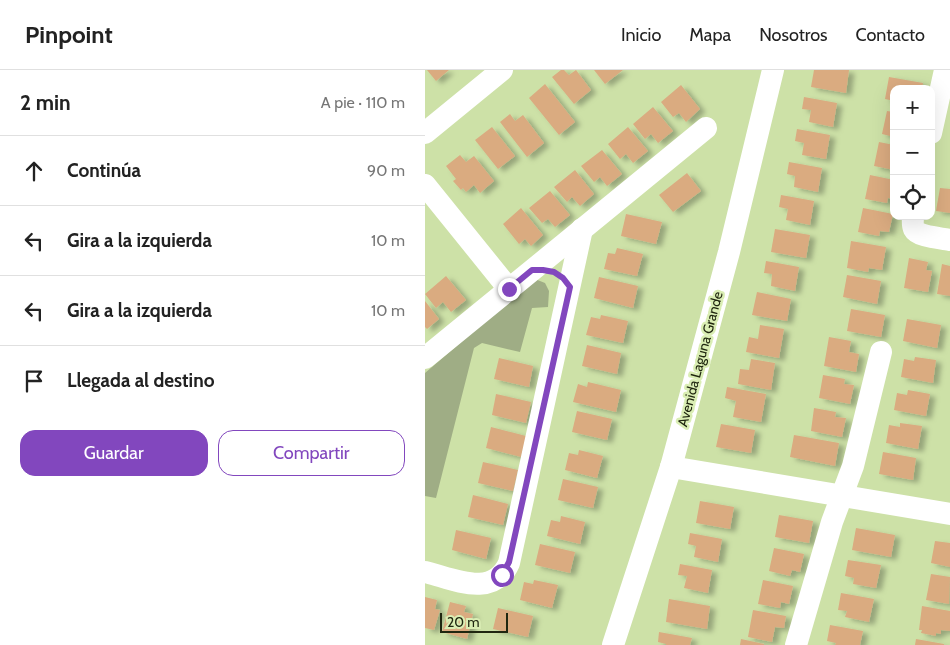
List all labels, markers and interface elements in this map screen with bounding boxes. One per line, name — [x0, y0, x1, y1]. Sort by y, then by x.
text: Pinpoint — [25, 20, 113, 49]
text: Inicio — [621, 24, 661, 46]
text: Mapa — [689, 24, 731, 46]
text: Nosotros — [759, 24, 828, 46]
text: Contacto — [856, 24, 925, 46]
map controls — [890, 85, 935, 220]
button: + — [890, 85, 935, 130]
text: 2 min — [20, 90, 71, 115]
text: A pie · 110 m — [321, 93, 405, 112]
button: − — [890, 130, 935, 175]
icon: ahead — [20, 157, 48, 185]
text: Continúa — [67, 159, 141, 182]
text: 90 m — [367, 161, 405, 180]
button: locate — [890, 175, 935, 220]
icon: left — [20, 227, 48, 255]
text: Gira a la izquierda — [67, 229, 212, 252]
text: 10 m — [371, 231, 405, 250]
route end — [498, 278, 521, 301]
street label: Avenida Laguna Grande — [673, 289, 727, 429]
icon: left — [20, 297, 48, 325]
text: Gira a la izquierda — [67, 299, 212, 322]
text: 10 m — [371, 301, 405, 320]
icon: arrive — [20, 367, 48, 395]
text: Llegada al destino — [67, 369, 214, 392]
button: Guardar — [20, 430, 208, 476]
button: Compartir — [218, 430, 405, 476]
route start — [491, 564, 514, 587]
scale bar — [440, 610, 507, 633]
text: 20 m — [447, 613, 480, 631]

